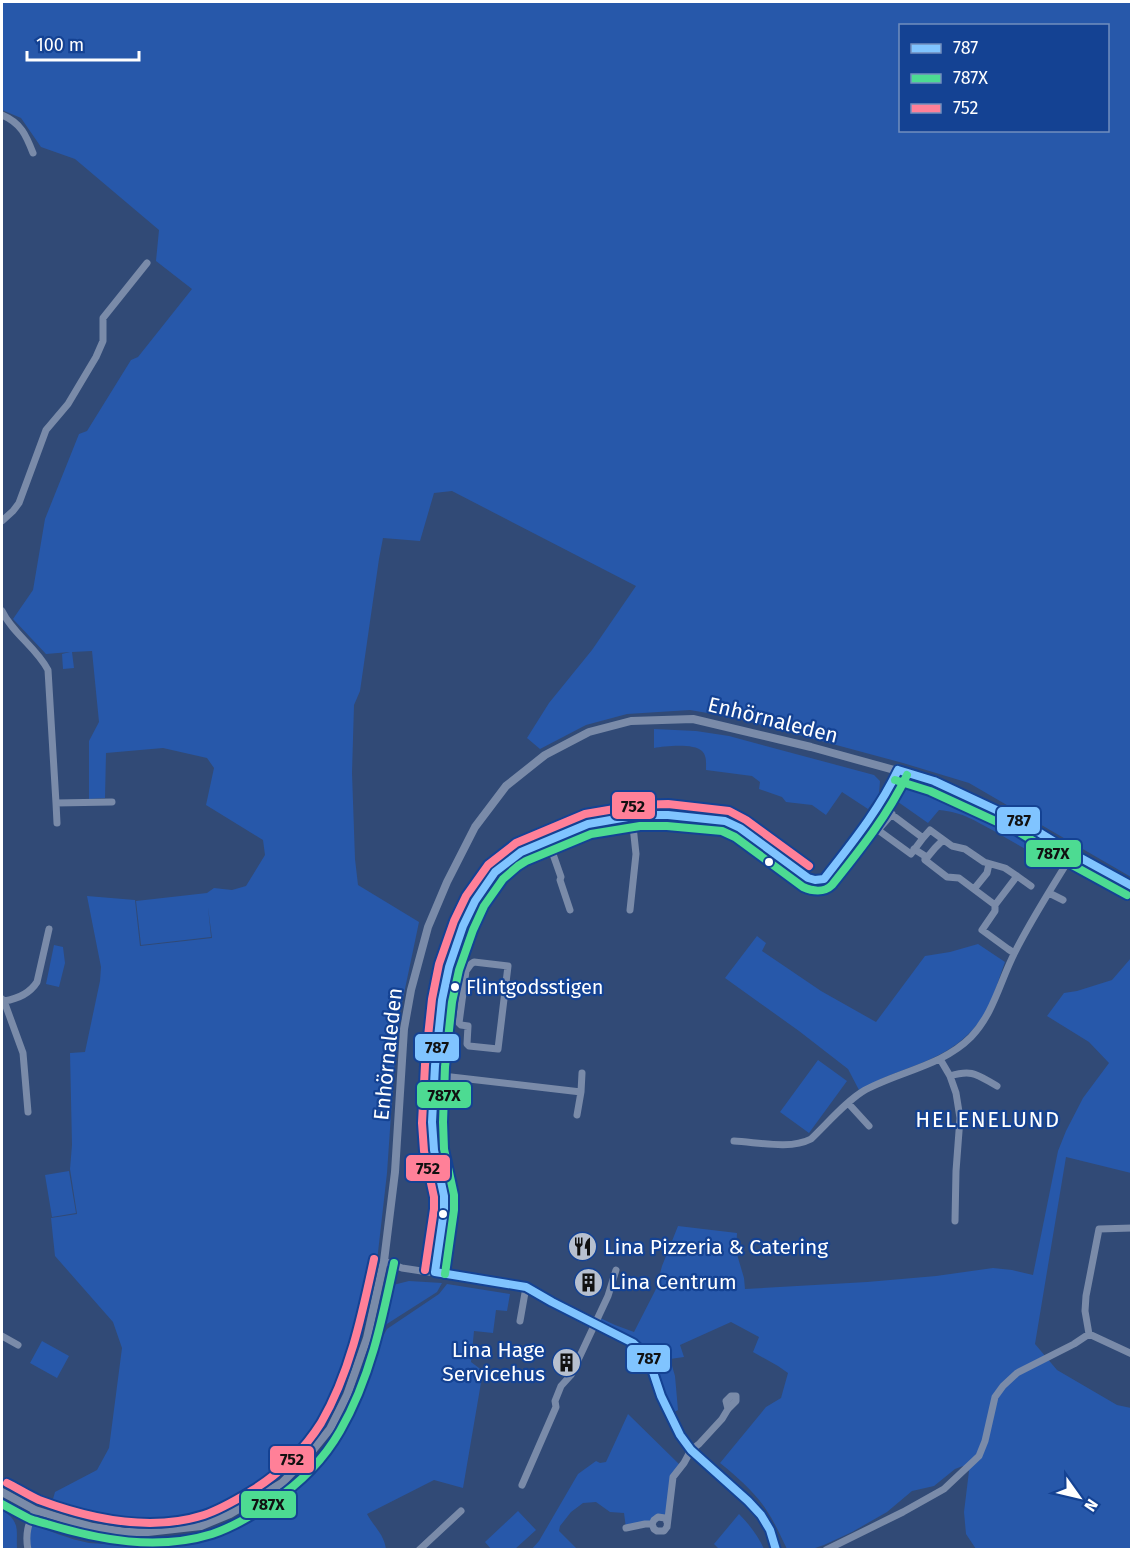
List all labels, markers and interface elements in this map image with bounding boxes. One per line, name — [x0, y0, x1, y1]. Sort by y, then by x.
scale bar — [27, 24, 140, 62]
legend — [899, 24, 1109, 132]
text: 100 m — [36, 34, 84, 56]
text: 787 — [953, 37, 978, 59]
text: 787X — [953, 67, 988, 89]
text: 752 — [953, 97, 979, 119]
street label: Enhörnaleden — [705, 691, 841, 749]
line badge: 752 — [611, 791, 656, 820]
text: 752 — [621, 797, 645, 816]
line badge: 787 — [996, 806, 1041, 835]
text: 787 — [1007, 811, 1031, 830]
line badge: 787X — [1025, 839, 1082, 868]
text: 787X — [1036, 844, 1070, 863]
unlabelled marker — [763, 856, 775, 868]
place label: Flintgodsstigen — [466, 975, 604, 999]
marker: Flintgodsstigen — [449, 981, 461, 993]
street label: Enhörnaleden — [368, 986, 408, 1122]
line badge: 787 — [414, 1033, 460, 1062]
text: 787 — [425, 1038, 449, 1057]
line badge: 787X — [416, 1081, 472, 1109]
text: 787X — [427, 1086, 461, 1105]
district label: HELENELUND — [915, 1106, 1061, 1133]
line badge: 752 — [405, 1154, 451, 1182]
text: 752 — [416, 1159, 440, 1178]
unlabelled marker — [437, 1208, 449, 1220]
restaurant icon: Lina Pizzeria & Catering — [567, 1231, 599, 1263]
place label: Lina Pizzeria & Catering — [604, 1234, 828, 1260]
building icon: Lina Centrum — [573, 1266, 605, 1298]
place label: Lina Centrum — [610, 1269, 737, 1295]
place label: Lina Hage Servicehus — [442, 1337, 545, 1387]
line badge: 787 — [626, 1344, 671, 1373]
building icon: Lina Hage Servicehus — [550, 1346, 582, 1378]
text: 787 — [637, 1349, 661, 1368]
line badge: 752 — [269, 1445, 315, 1474]
text: 752 — [280, 1450, 304, 1469]
north arrow — [1049, 1467, 1109, 1527]
line badge: 787X — [240, 1490, 297, 1519]
text: 787X — [251, 1495, 285, 1514]
text: N — [1080, 1495, 1102, 1515]

